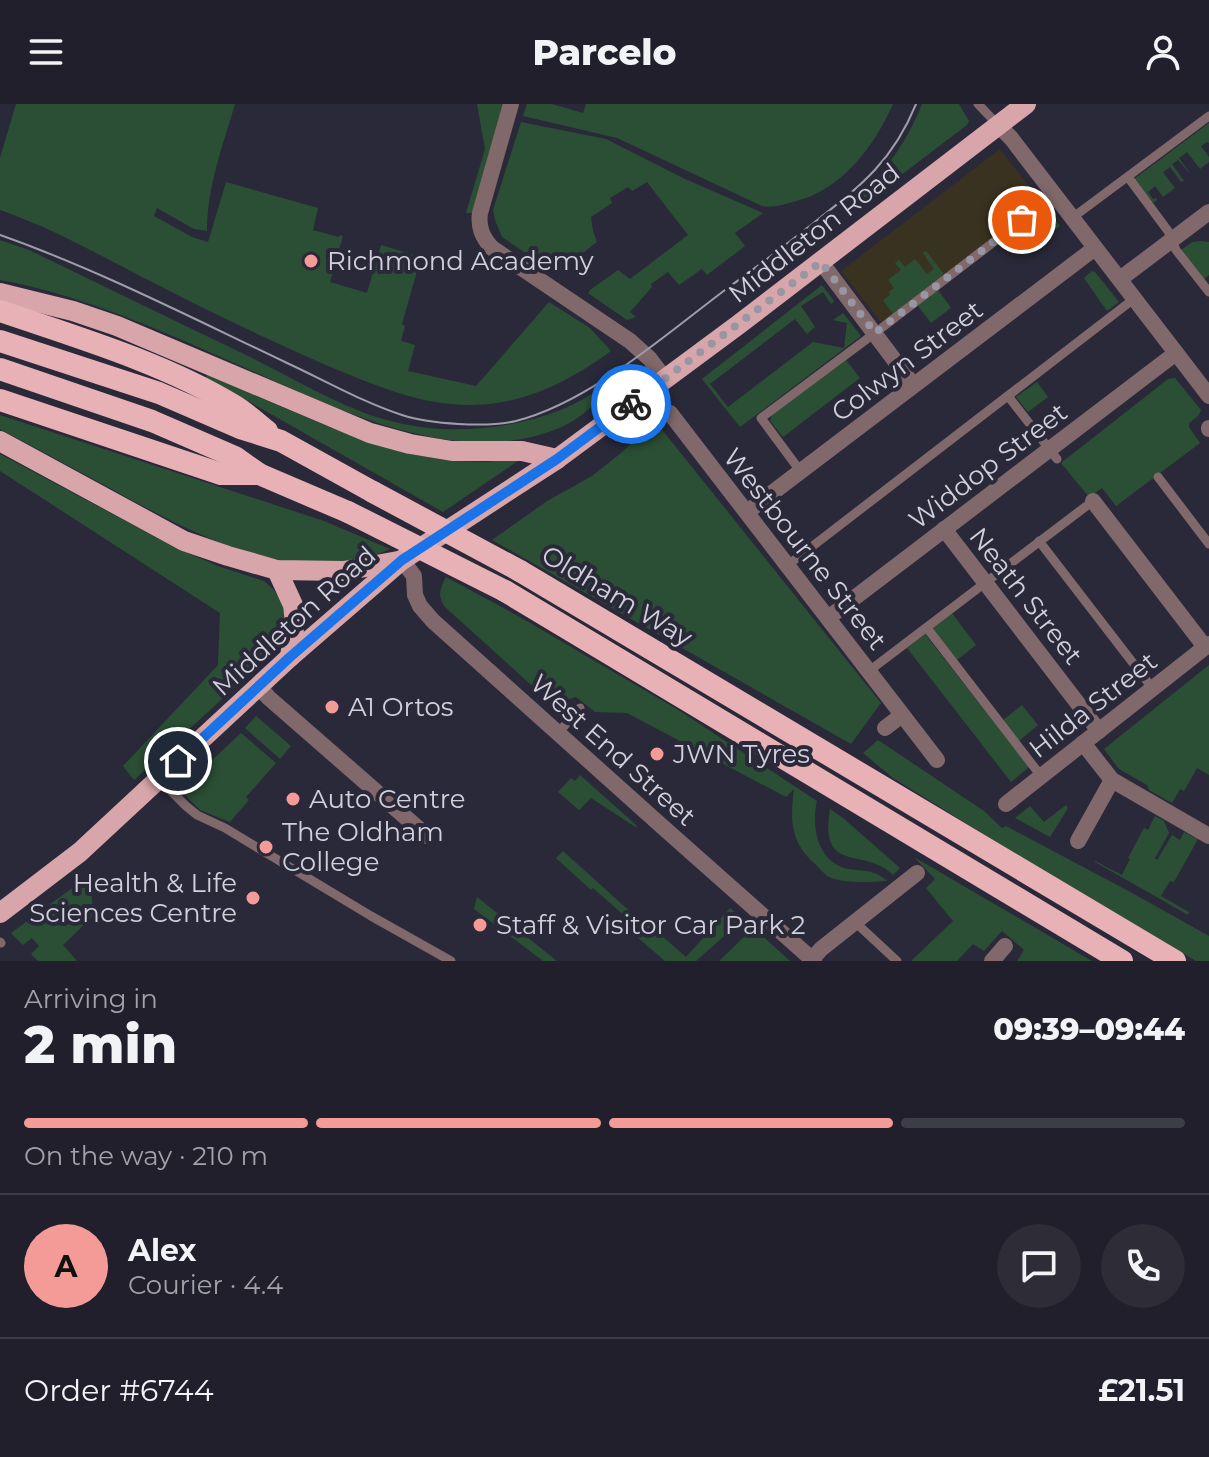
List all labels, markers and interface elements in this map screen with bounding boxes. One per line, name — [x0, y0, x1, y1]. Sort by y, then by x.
icon: menu — [24, 30, 68, 74]
text: Parcelo — [532, 30, 677, 74]
icon: person — [1141, 30, 1185, 74]
street label: Middleton Road — [722, 156, 906, 310]
pin — [988, 186, 1056, 254]
icon: bag — [1000, 198, 1044, 242]
place label: Richmond Academy — [327, 245, 595, 277]
marker: Richmond Academy — [302, 252, 320, 270]
street label: Colwyn Street — [825, 294, 989, 428]
courier — [591, 364, 671, 444]
icon: bike — [609, 382, 653, 426]
street label: Widdop Street — [902, 396, 1074, 536]
street label: Westbourne Street — [716, 442, 894, 656]
street label: Neath Street — [962, 521, 1090, 671]
street label: Oldham Way — [536, 538, 699, 654]
street label: Middleton Road — [206, 539, 382, 703]
street label: Hilda Street — [1023, 645, 1163, 765]
street label: West End Street — [524, 667, 702, 833]
place label: A1 Ortos — [348, 691, 453, 723]
marker: A1 Ortos — [323, 698, 341, 716]
pin — [144, 727, 212, 795]
place label: JWN Tyres — [672, 738, 810, 770]
icon: home — [156, 739, 200, 783]
marker: JWN Tyres — [648, 745, 666, 763]
place label: Auto Centre — [309, 783, 466, 815]
marker: Auto Centre — [284, 790, 302, 808]
place label: The Oldham College — [282, 816, 444, 878]
marker: The Oldham College — [257, 838, 275, 856]
place label: Health & Life Sciences Centre — [29, 867, 237, 929]
marker: Health & Life Sciences Centre — [244, 889, 262, 907]
place label: Staff & Visitor Car Park 2 — [496, 909, 806, 941]
marker: Staff & Visitor Car Park 2 — [471, 916, 489, 934]
text: Arriving in — [24, 983, 158, 1015]
text: 09:39–09:44 — [993, 1011, 1185, 1048]
text: 2 min — [24, 1013, 177, 1076]
text: On the way · 210 m — [24, 1140, 268, 1172]
button: chat — [997, 1224, 1081, 1308]
button: phone — [1101, 1224, 1185, 1308]
text: Alex — [128, 1232, 196, 1269]
text: A — [55, 1248, 77, 1285]
text: Courier · 4.4 — [128, 1269, 283, 1301]
text: Order #6744 — [24, 1372, 213, 1409]
text: £21.51 — [1098, 1372, 1185, 1409]

